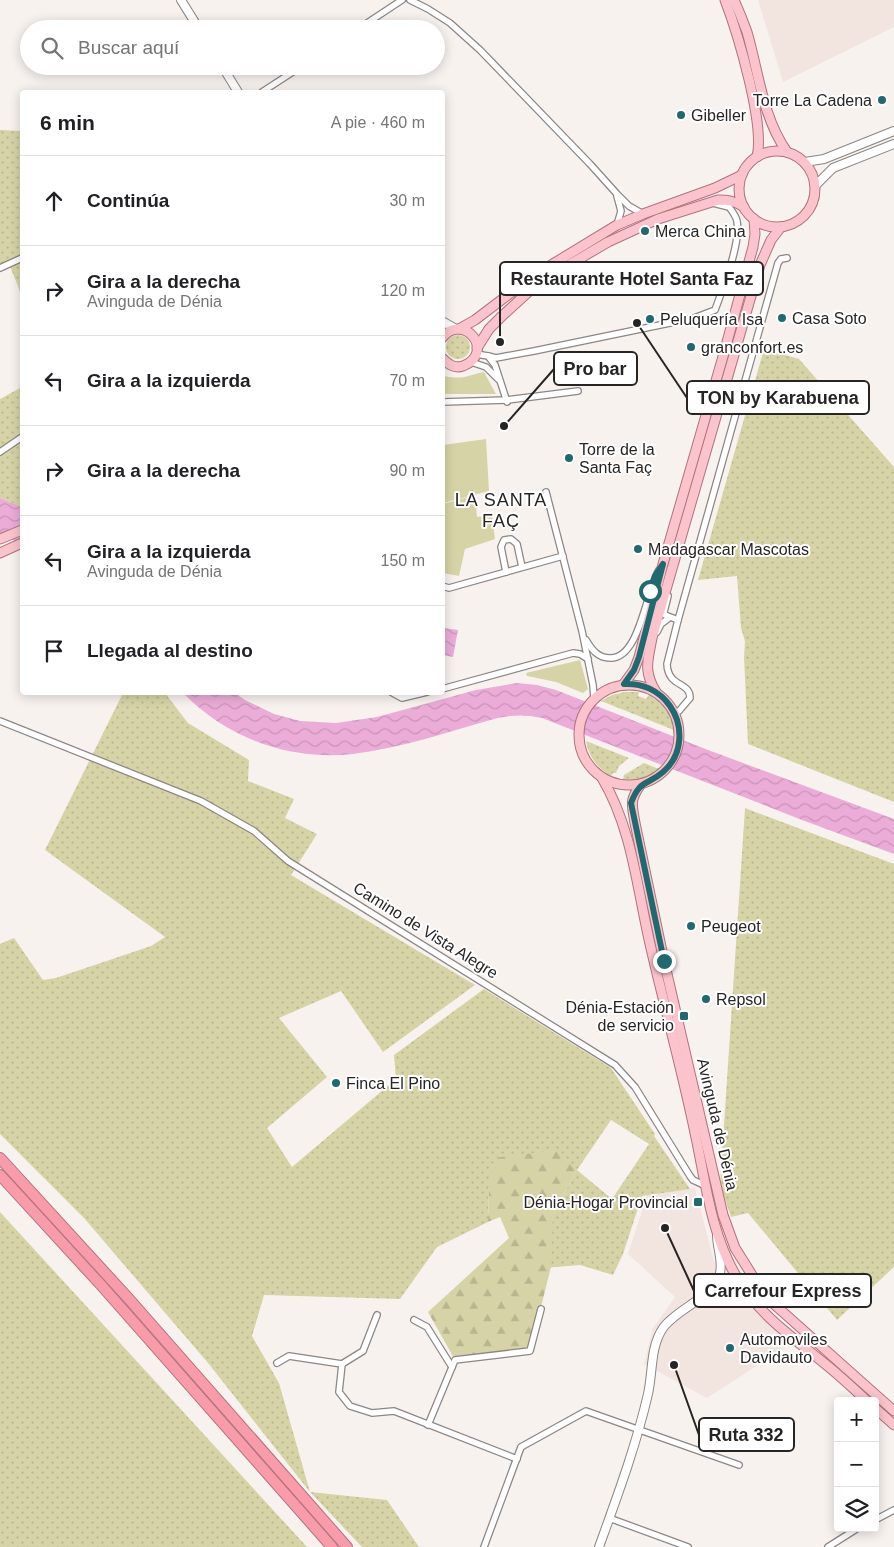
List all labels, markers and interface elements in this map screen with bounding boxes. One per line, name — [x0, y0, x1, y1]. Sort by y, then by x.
search box — [20, 20, 445, 75]
icon: search — [38, 34, 66, 62]
text: Buscar aquí — [78, 37, 179, 58]
place label: Torre La Cadena — [753, 92, 872, 109]
marker: Torre La Cadena — [876, 94, 888, 106]
place label: Gibeller — [691, 107, 747, 124]
marker: Gibeller — [675, 109, 687, 121]
text: 6 min — [40, 111, 95, 134]
text: A pie · 460 m — [331, 114, 425, 131]
icon: ahead — [40, 187, 68, 215]
text: Continúa — [87, 190, 169, 211]
text: 30 m — [389, 192, 425, 209]
place label: Merca China — [655, 223, 746, 240]
marker: Merca China — [639, 225, 651, 237]
callout: Restaurante Hotel Santa Faz — [500, 262, 763, 295]
text: Restaurante Hotel Santa Faz — [510, 269, 754, 289]
text: Gira a la derecha — [87, 271, 240, 292]
icon: right — [40, 277, 68, 305]
text: 120 m — [381, 282, 425, 299]
text: Avinguda de Dénia — [87, 293, 222, 310]
place label: Casa Soto — [792, 310, 867, 327]
place label: Peluquería Isa — [660, 311, 763, 328]
marker: Casa Soto — [776, 312, 788, 324]
marker: Peluquería Isa — [644, 313, 656, 325]
place label: granconfort.es — [701, 339, 803, 356]
marker: granconfort.es — [685, 341, 697, 353]
callout: Pro bar — [554, 352, 637, 385]
text: Pro bar — [563, 359, 627, 379]
icon: left — [40, 367, 68, 395]
text: Gira a la izquierda — [87, 370, 251, 391]
text: 70 m — [389, 372, 425, 389]
callout: TON by Karabuena — [687, 381, 869, 414]
text: TON by Karabuena — [697, 388, 860, 408]
place label: Torre de la Santa Faç — [579, 441, 655, 476]
marker: Torre de la Santa Faç — [563, 452, 575, 464]
icon: right — [40, 457, 68, 485]
text: Gira a la derecha — [87, 460, 240, 481]
text: 90 m — [389, 462, 425, 479]
district label: LA SANTA FAÇ — [455, 490, 547, 531]
text: Gira a la izquierda — [87, 541, 251, 562]
place label: Madagascar Mascotas — [648, 541, 809, 558]
marker: Madagascar Mascotas — [632, 543, 644, 555]
icon: left — [40, 547, 68, 575]
text: 150 m — [381, 552, 425, 569]
text: Avinguda de Dénia — [87, 563, 222, 580]
route start — [639, 580, 662, 603]
icon: arrive — [40, 637, 68, 665]
text: Llegada al destino — [87, 640, 253, 661]
street label: Camino de Vista Alegre — [350, 879, 501, 982]
place label: Peugeot — [701, 918, 761, 935]
marker: Peugeot — [685, 920, 697, 932]
route end — [653, 950, 676, 973]
place label: Repsol — [716, 991, 766, 1008]
marker: Repsol — [700, 993, 712, 1005]
place label: Dénia-Estación de servicio — [566, 999, 674, 1034]
marker: Dénia-Estación de servicio — [678, 1010, 690, 1022]
street label: Avinguda de Dénia — [694, 1056, 741, 1192]
place label: Finca El Pino — [346, 1075, 440, 1092]
marker: Finca El Pino — [330, 1077, 342, 1089]
place label: Dénia-Hogar Provincial — [523, 1194, 688, 1211]
marker: Dénia-Hogar Provincial — [692, 1196, 704, 1208]
callout: Carrefour Express — [694, 1274, 871, 1307]
text: Carrefour Express — [704, 1281, 862, 1301]
place label: Automoviles Davidauto — [740, 1331, 827, 1366]
marker: Automoviles Davidauto — [724, 1342, 736, 1354]
map controls — [834, 1397, 879, 1532]
button: + — [834, 1397, 879, 1442]
callout: Ruta 332 — [699, 1418, 794, 1451]
text: Ruta 332 — [708, 1425, 784, 1445]
button: − — [834, 1442, 879, 1487]
button: layers — [834, 1487, 879, 1532]

